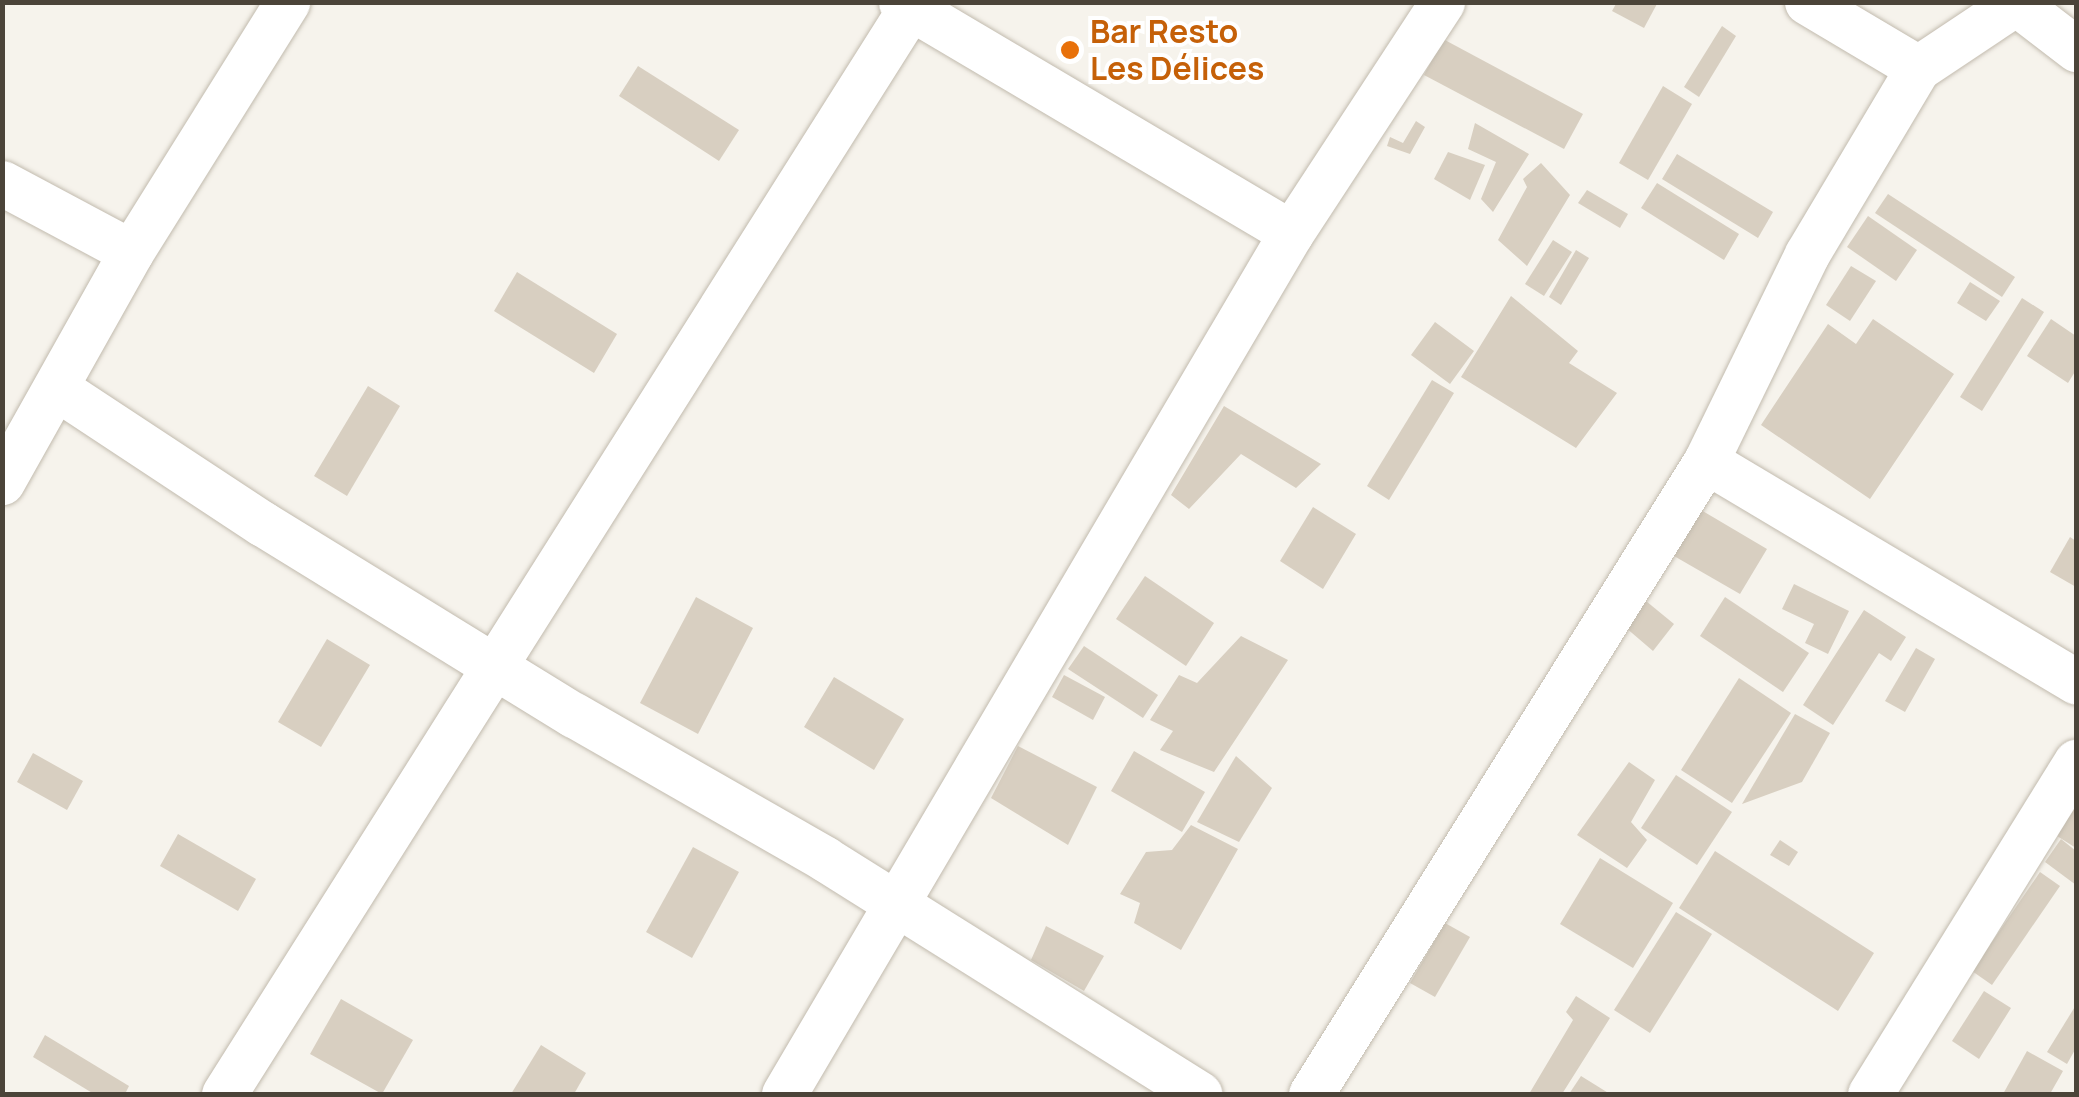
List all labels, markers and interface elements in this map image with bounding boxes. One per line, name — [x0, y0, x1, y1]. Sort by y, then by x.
place label: Bar Resto Les Délices — [1090, 13, 1264, 88]
marker: Bar Resto Les Délices — [1059, 39, 1081, 61]

